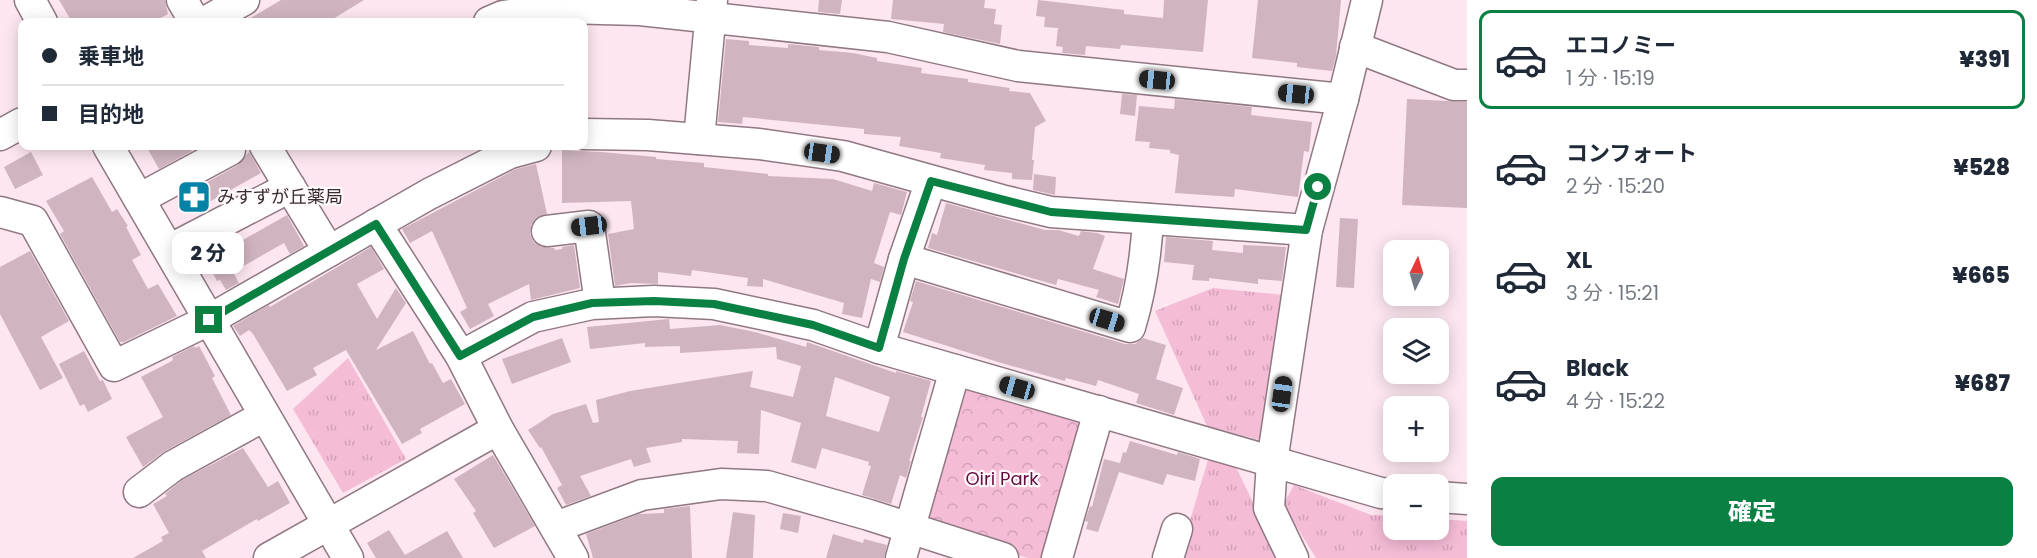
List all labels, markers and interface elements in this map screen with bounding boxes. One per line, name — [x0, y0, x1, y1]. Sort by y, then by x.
text: エコノミー — [1566, 30, 1676, 61]
icon: car — [1494, 33, 1548, 87]
text: 乗車地 — [78, 41, 144, 72]
text: ¥391 — [1959, 44, 2010, 75]
text: 1 分 · 15:19 — [1566, 64, 1655, 92]
car — [1138, 69, 1176, 91]
car — [1277, 83, 1315, 105]
text: 目的地 — [78, 99, 144, 130]
text: コンフォート — [1566, 138, 1697, 169]
icon: car — [1494, 141, 1548, 195]
car — [803, 142, 841, 164]
text: ¥528 — [1953, 152, 2010, 183]
text: 2 分 · 15:20 — [1566, 172, 1665, 200]
route start — [1304, 173, 1331, 200]
pharmacy icon: みすずが丘薬局 — [176, 179, 212, 215]
place label: みすずが丘薬局 — [217, 184, 343, 209]
car — [570, 215, 608, 237]
callout: 2 分 — [173, 233, 245, 275]
text: 2 分 — [190, 239, 226, 267]
north arrow — [1383, 240, 1449, 306]
map controls — [1383, 240, 1449, 540]
text: XL — [1566, 245, 1592, 276]
icon: car — [1494, 249, 1548, 303]
text: ¥665 — [1952, 260, 2010, 291]
text: 3 分 · 15:21 — [1566, 279, 1659, 307]
route end — [195, 306, 222, 333]
car — [1087, 306, 1127, 334]
button: layers — [1383, 318, 1449, 384]
text: Black — [1566, 353, 1629, 384]
icon: car — [1494, 357, 1548, 411]
text: ¥687 — [1955, 368, 2010, 399]
car — [997, 374, 1037, 402]
car — [1271, 375, 1293, 413]
text: 4 分 · 15:22 — [1566, 387, 1665, 415]
button: + — [1383, 396, 1449, 462]
park label: Oiri Park — [965, 466, 1039, 491]
button: − — [1383, 474, 1449, 540]
button: 確定 — [1491, 477, 2013, 546]

